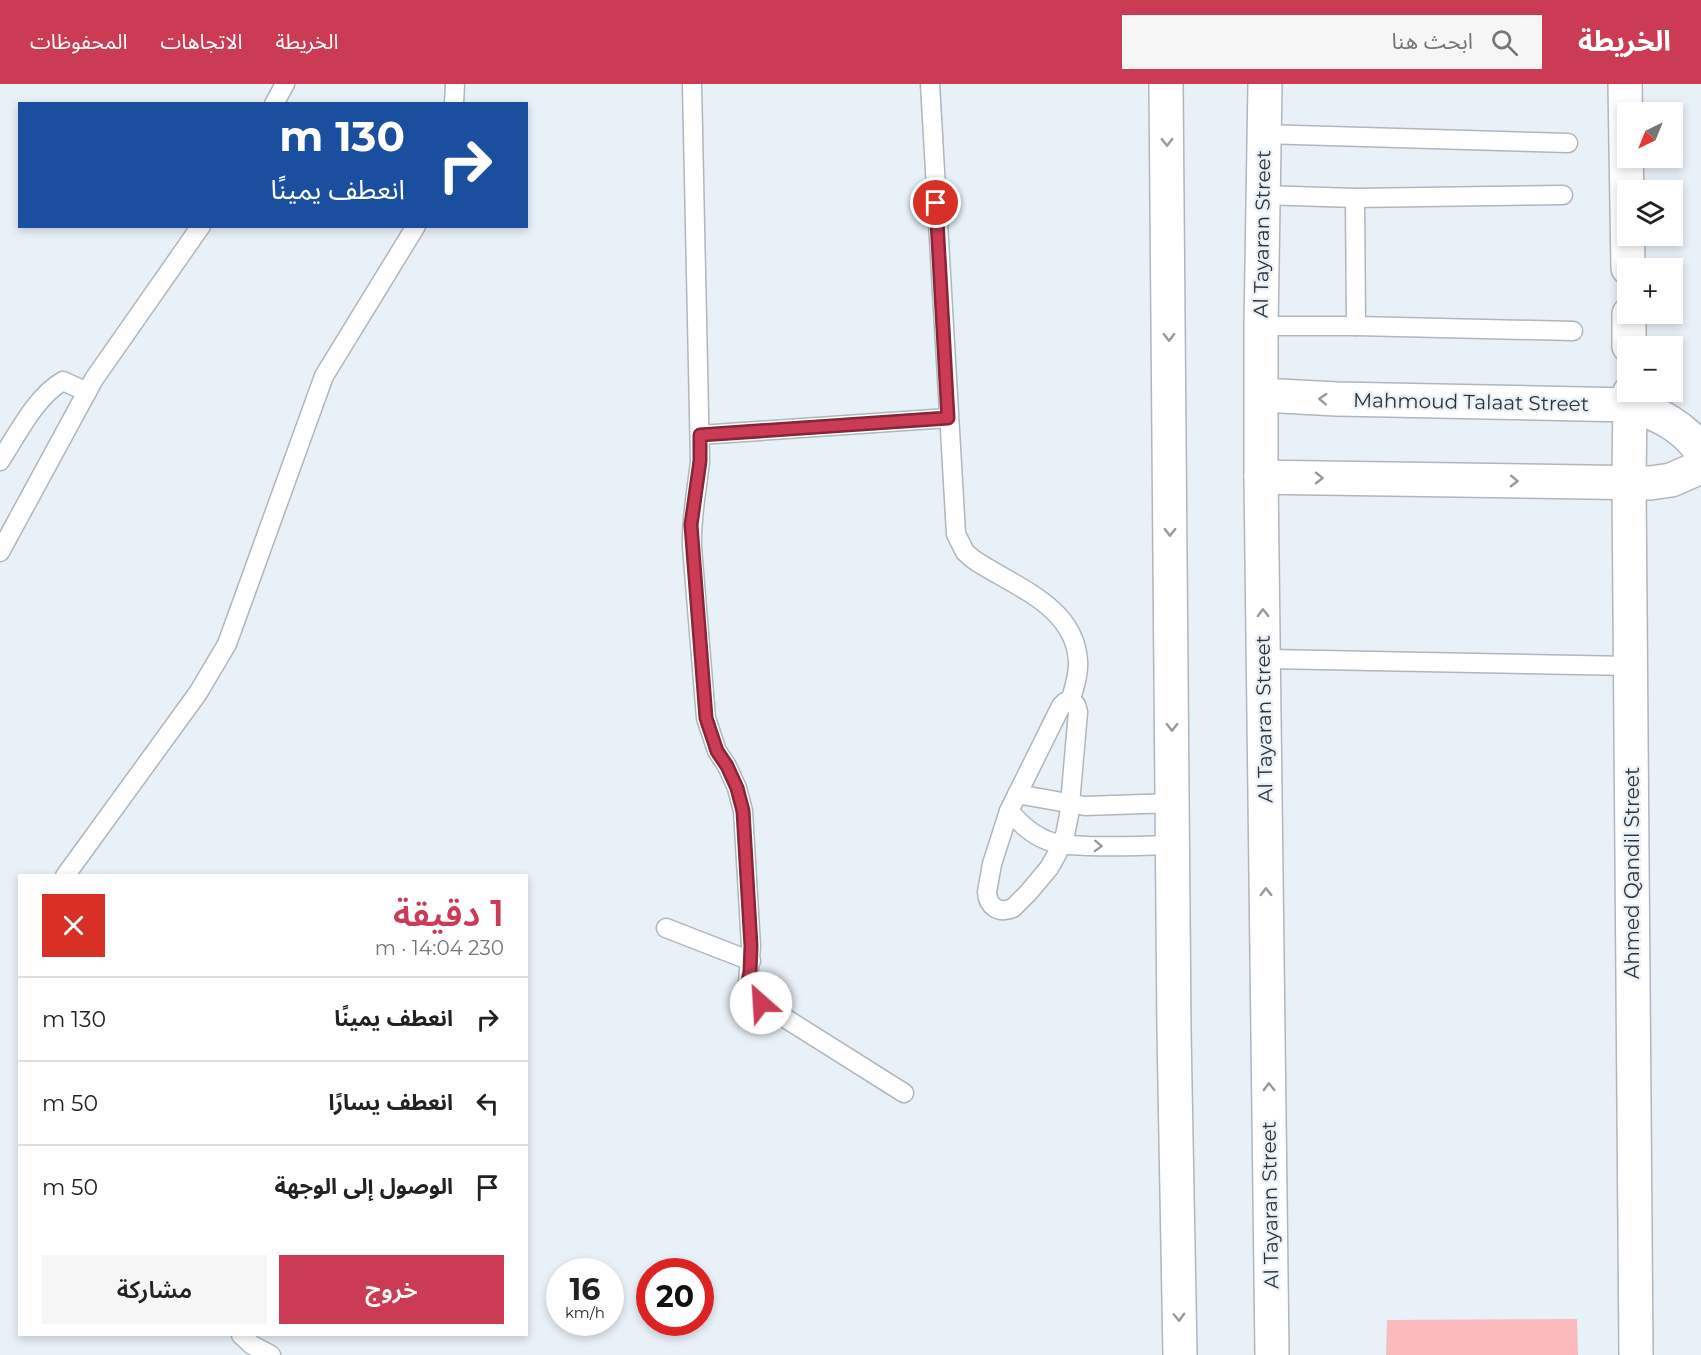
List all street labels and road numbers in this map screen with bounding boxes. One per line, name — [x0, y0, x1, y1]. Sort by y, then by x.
street label: Al Tayaran Street — [1249, 150, 1275, 318]
street label: Mahmoud Talaat Street — [1353, 388, 1589, 416]
street label: Al Tayaran Street — [1251, 635, 1277, 803]
street label: Ahmed Qandil Street — [1620, 767, 1644, 979]
street label: Al Tayaran Street — [1257, 1121, 1283, 1289]

